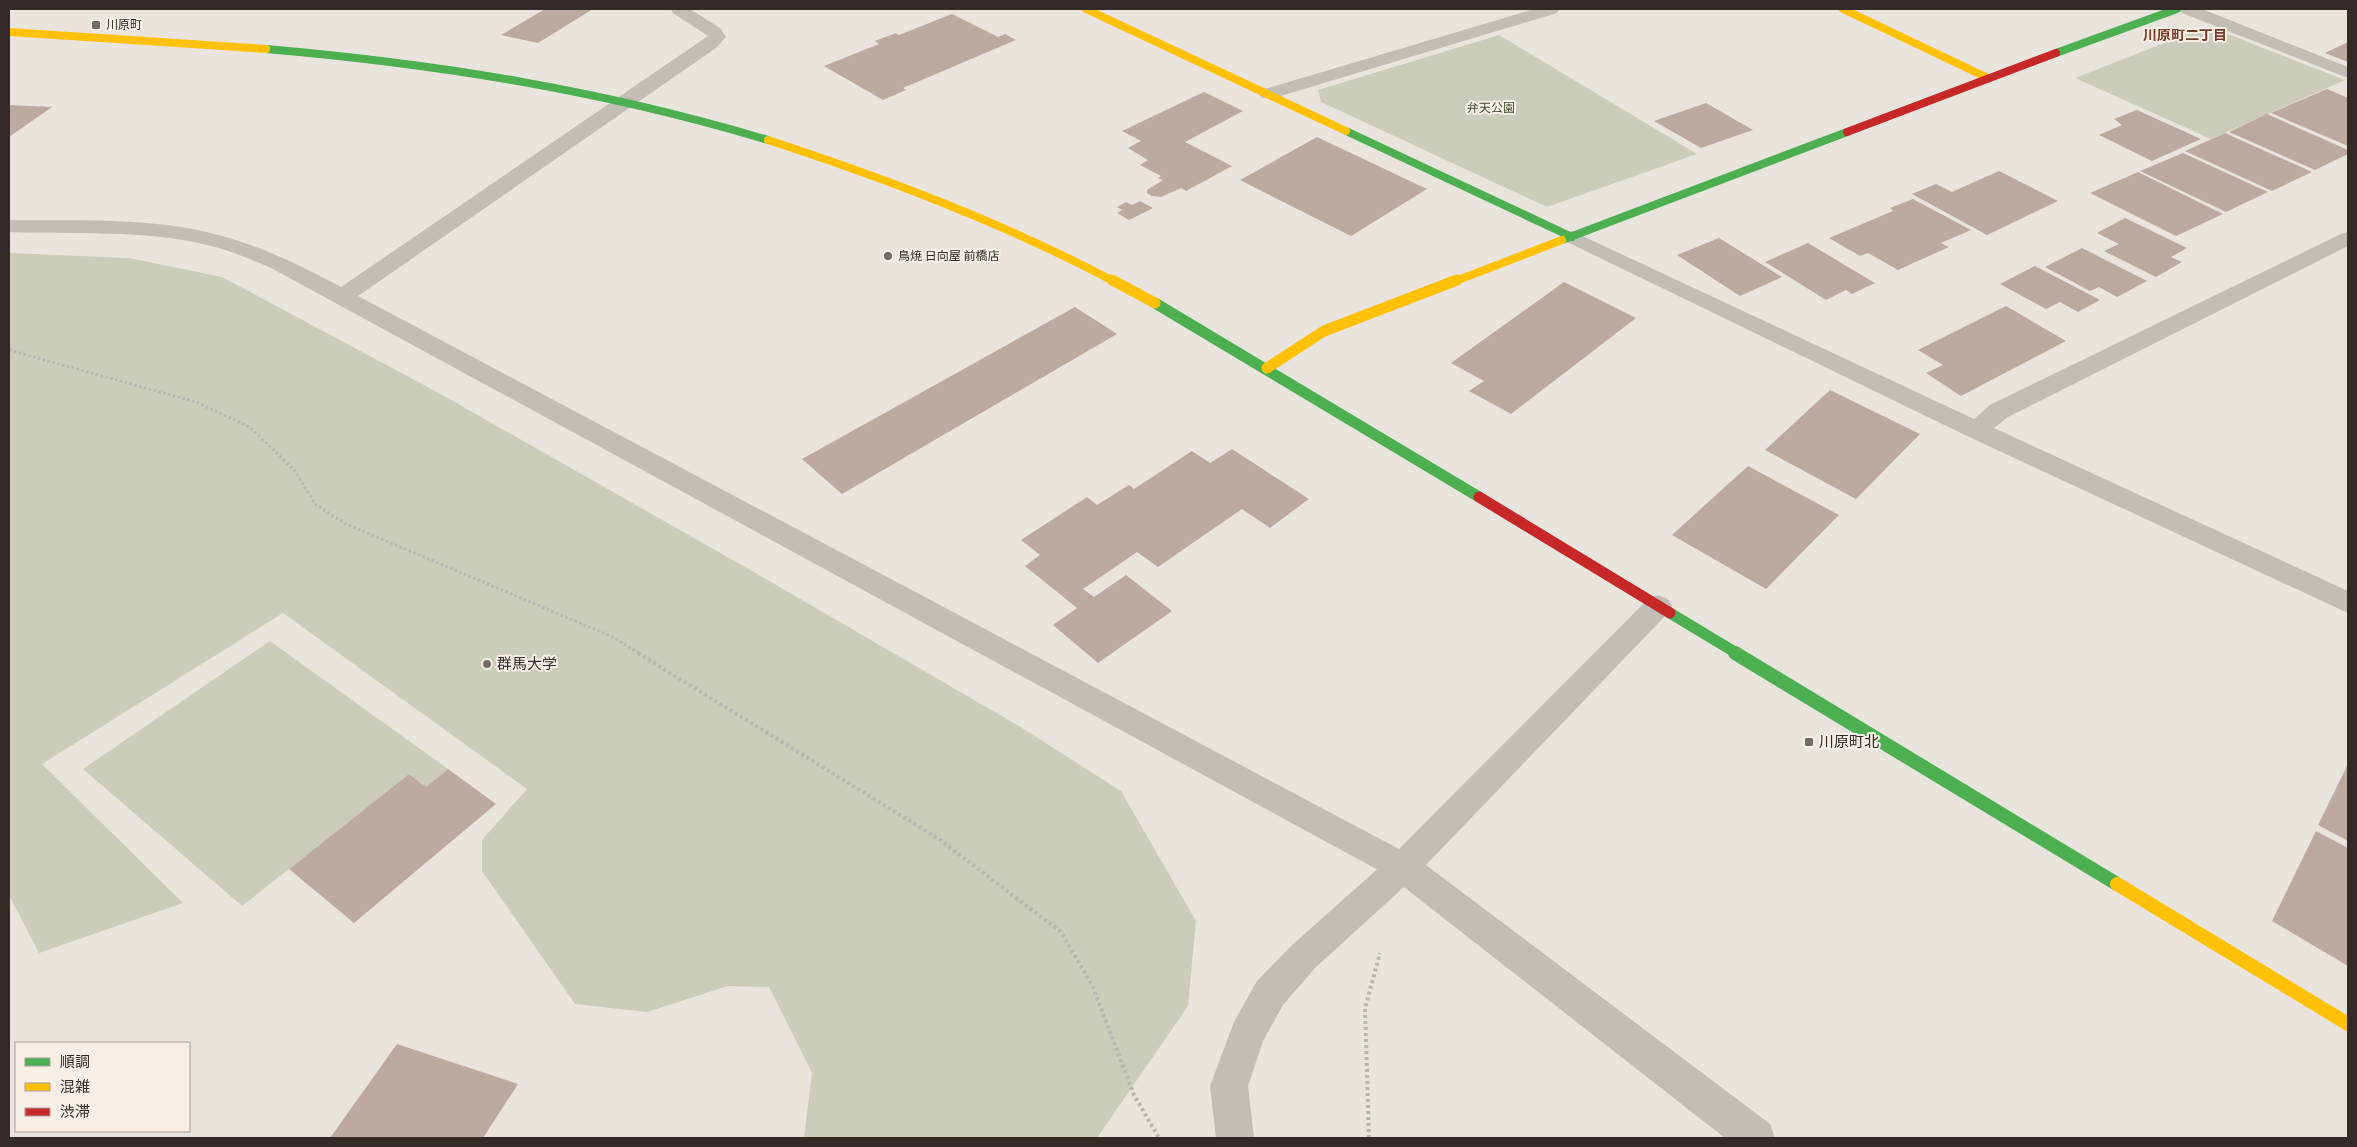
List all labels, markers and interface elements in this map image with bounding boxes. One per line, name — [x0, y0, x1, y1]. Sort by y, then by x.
place label: 川原町 — [106, 17, 142, 33]
marker: 川原町 — [90, 19, 102, 31]
district label: 川原町二丁目 — [2143, 26, 2227, 44]
park label: 弁天公園 — [1467, 100, 1515, 116]
place label: 鳥焼 日向屋 前橋店 — [898, 248, 999, 264]
marker: 鳥焼 日向屋 前橋店 — [882, 250, 894, 262]
place label: 群馬大学 — [497, 653, 557, 674]
marker: 群馬大学 — [481, 658, 493, 670]
place label: 川原町北 — [1819, 731, 1879, 752]
marker: 川原町北 — [1803, 736, 1815, 748]
legend — [15, 1042, 190, 1132]
text: 順調 — [60, 1051, 90, 1072]
text: 混雑 — [60, 1076, 90, 1097]
text: 渋滞 — [60, 1101, 90, 1122]

